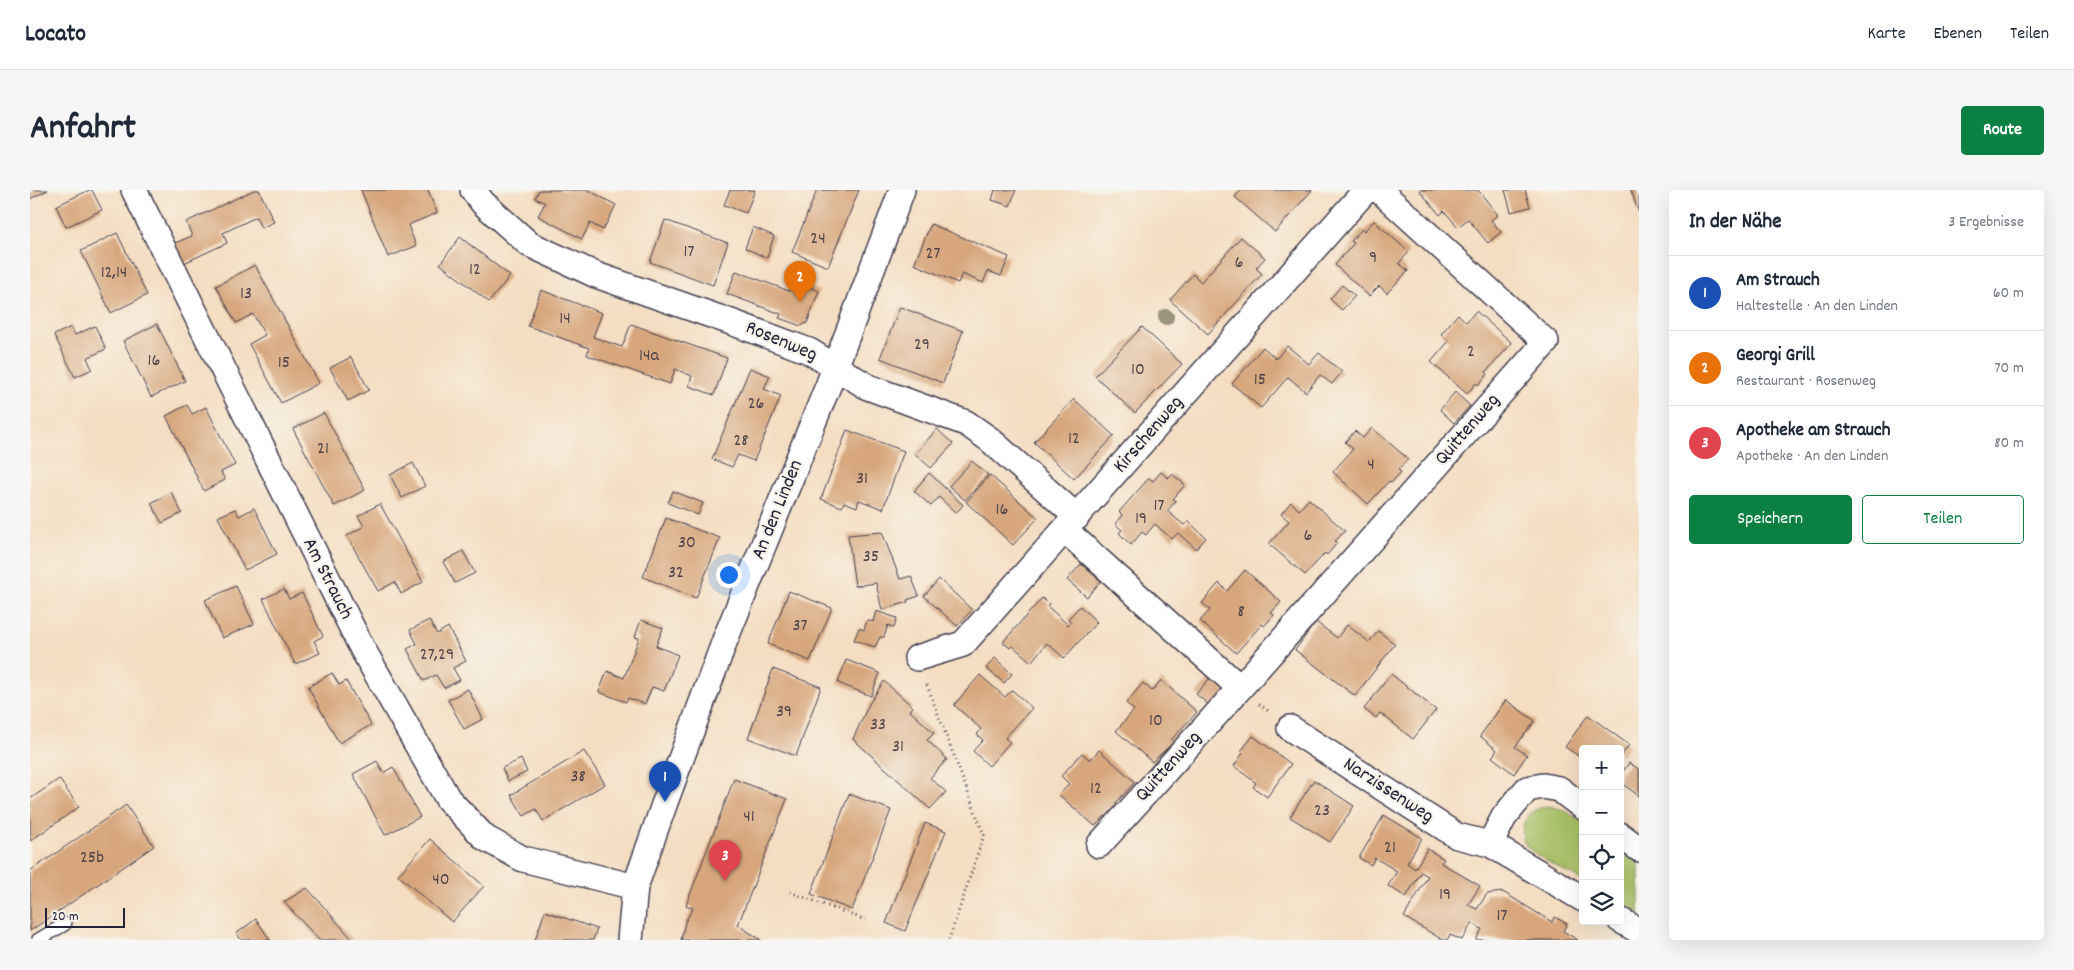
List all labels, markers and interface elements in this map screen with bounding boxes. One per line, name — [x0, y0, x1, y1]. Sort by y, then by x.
text: Locato — [25, 18, 86, 52]
text: Karte — [1868, 22, 1906, 47]
text: Ebenen — [1934, 22, 1982, 47]
text: Teilen — [2010, 22, 2049, 47]
text: Anfahrt — [30, 105, 136, 155]
button: Route — [1961, 106, 2044, 155]
text: In der Nähe — [1689, 208, 1781, 238]
text: 3 Ergebnisse — [1948, 211, 2024, 234]
house number: 24 — [810, 227, 826, 252]
house number: 17 — [684, 240, 695, 265]
house number: 27 — [926, 242, 940, 267]
house number: 9 — [1369, 246, 1377, 271]
house number: 6 — [1235, 251, 1243, 276]
house number: 12 — [469, 258, 481, 283]
house number: 12,14 — [101, 261, 127, 286]
pin: 2 — [784, 261, 816, 302]
text: Am Strauch — [1736, 268, 1820, 295]
house number: 13 — [240, 282, 252, 307]
text: 1 — [1703, 282, 1707, 305]
text: 60 m — [1993, 282, 2024, 305]
text: Haltestelle · An den Linden — [1736, 295, 1898, 318]
house number: 14 — [559, 307, 571, 332]
street label: Rosenweg — [741, 314, 821, 370]
house number: 29 — [914, 333, 930, 358]
house number: 2 — [1467, 340, 1475, 365]
text: Georgi Grill — [1736, 343, 1815, 370]
house number: 14a — [639, 344, 659, 369]
house number: 16 — [148, 349, 160, 374]
house number: 15 — [278, 351, 290, 376]
text: 2 — [1702, 357, 1709, 380]
text: 70 m — [1994, 357, 2024, 380]
house number: 10 — [1131, 358, 1145, 383]
house number: 15 — [1254, 368, 1266, 393]
text: Restaurant · Rosenweg — [1736, 370, 1876, 393]
street label: Quittenweg — [1429, 388, 1507, 472]
street label: Kirschenweg — [1107, 390, 1191, 480]
house number: 26 — [748, 392, 764, 417]
text: Apotheke am Strauch — [1736, 418, 1890, 445]
house number: 12 — [1068, 427, 1080, 452]
house number: 28 — [733, 429, 749, 454]
text: 3 — [1701, 432, 1709, 455]
text: 80 m — [1994, 432, 2024, 455]
house number: 21 — [317, 437, 329, 462]
text: Apotheke · An den Linden — [1736, 445, 1888, 468]
house number: 4 — [1367, 453, 1375, 478]
street label: An den Linden — [745, 456, 811, 564]
house number: 31 — [856, 467, 868, 492]
house number: 17 — [1154, 494, 1165, 519]
button: Speichern — [1689, 495, 1852, 544]
button: Teilen — [1862, 495, 2024, 544]
house number: 16 — [996, 498, 1008, 523]
house number: 19 — [1135, 507, 1147, 532]
house number: 6 — [1304, 524, 1312, 549]
house number: 30 — [678, 531, 696, 556]
street label: Am Strauch — [295, 533, 359, 625]
house number: 35 — [863, 545, 879, 570]
house number: 32 — [668, 561, 684, 586]
your location — [716, 562, 742, 588]
house number: 8 — [1237, 600, 1245, 625]
house number: 37 — [793, 614, 808, 639]
house number: 27,29 — [420, 643, 454, 668]
house number: 39 — [776, 700, 792, 725]
house number: 10 — [1149, 709, 1163, 734]
house number: 33 — [870, 713, 886, 738]
street label: Quittenweg — [1129, 725, 1209, 809]
house number: 31 — [892, 735, 904, 760]
map controls — [1579, 745, 1624, 925]
button: + — [1579, 745, 1624, 790]
street label: Narzissenweg — [1337, 751, 1439, 831]
pin: 1 — [649, 761, 681, 802]
house number: 38 — [570, 765, 586, 790]
house number: 12 — [1090, 777, 1102, 802]
button: − — [1579, 790, 1624, 835]
house number: 23 — [1314, 799, 1330, 824]
house number: 41 — [743, 805, 755, 830]
button: locate — [1579, 835, 1624, 880]
house number: 21 — [1384, 836, 1396, 861]
pin: 3 — [709, 840, 741, 881]
house number: 25b — [80, 846, 104, 871]
house number: 40 — [432, 868, 450, 893]
button: layers — [1579, 880, 1624, 925]
house number: 19 — [1439, 883, 1451, 908]
house number: 17 — [1497, 904, 1508, 929]
scale bar — [45, 905, 125, 928]
text: 20 m — [52, 907, 79, 927]

